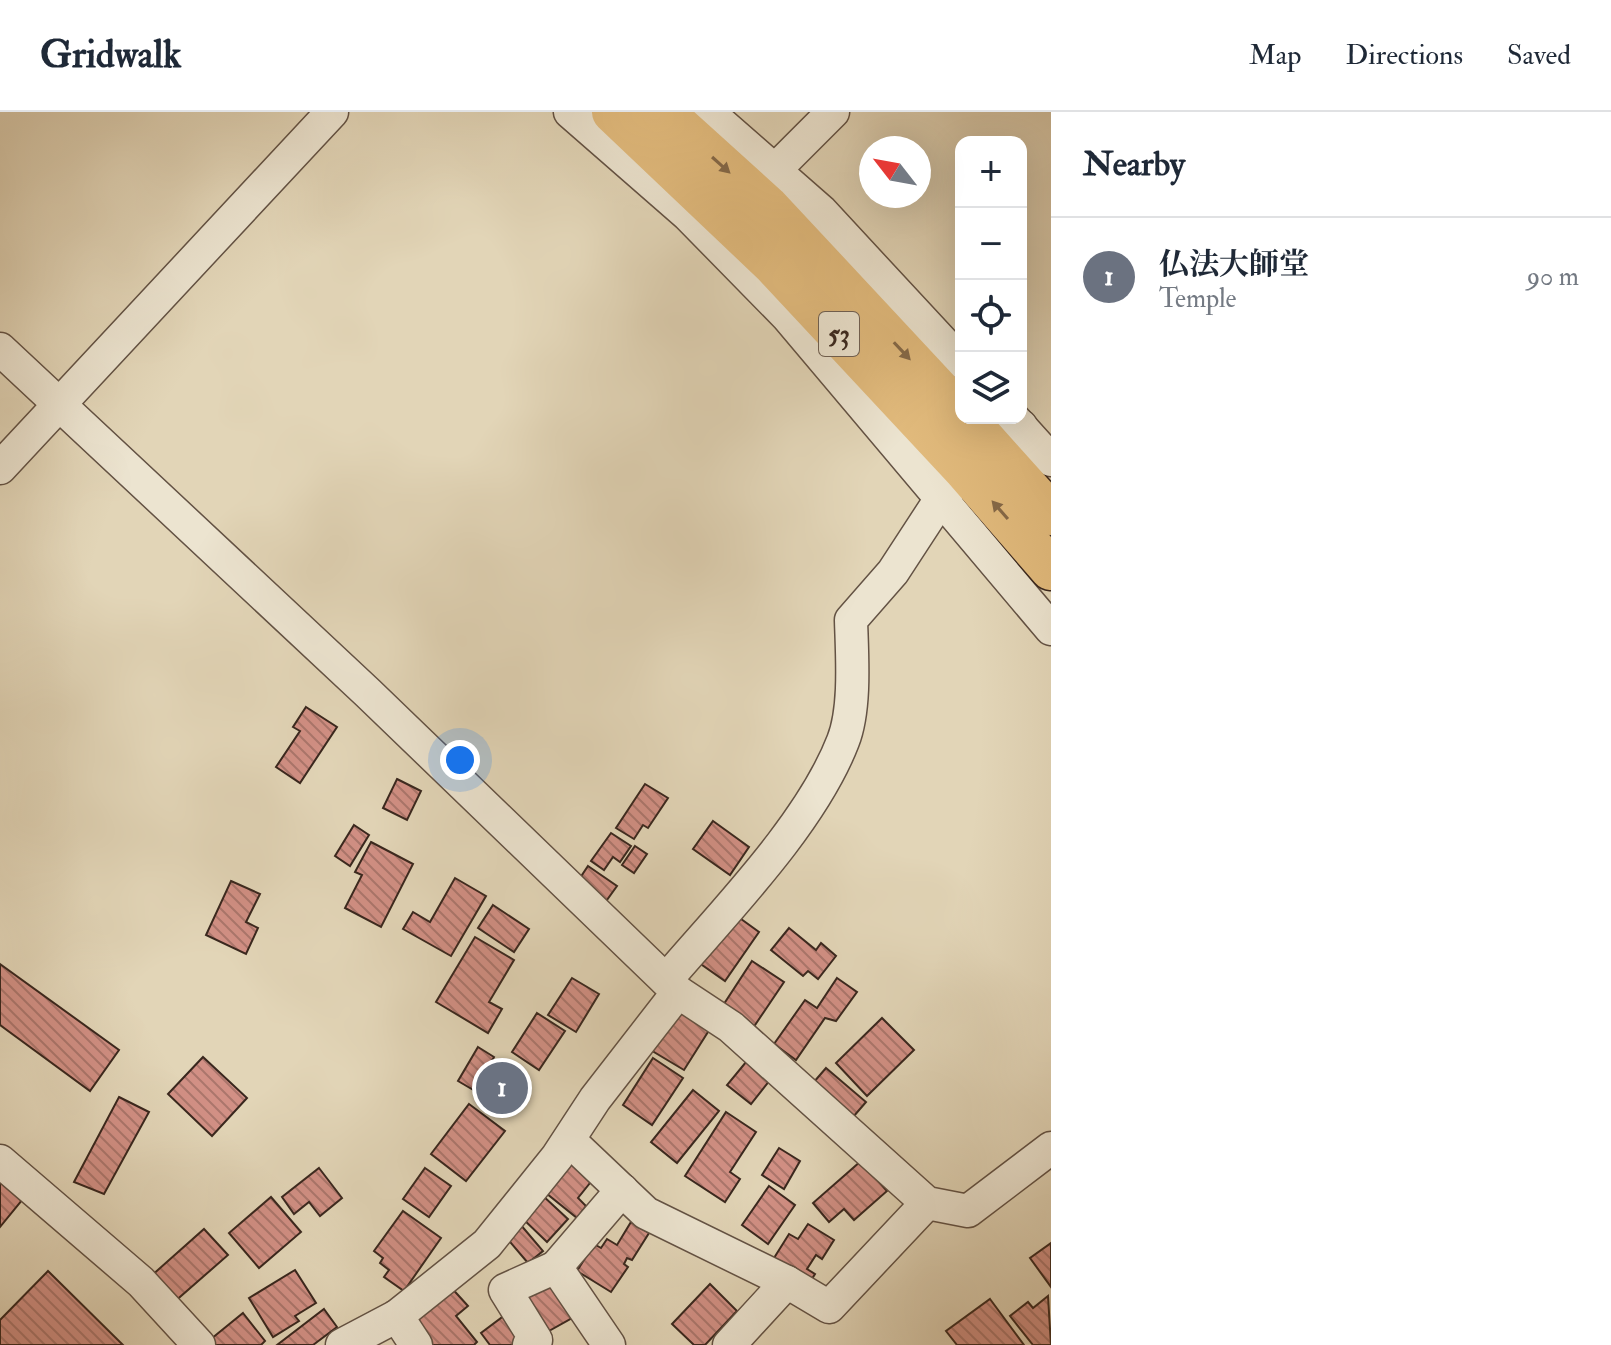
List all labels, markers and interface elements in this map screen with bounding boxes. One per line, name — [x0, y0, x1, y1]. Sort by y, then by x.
text: Gridwalk — [40, 31, 181, 79]
text: Map — [1249, 38, 1302, 73]
text: Directions — [1346, 38, 1463, 73]
text: Saved — [1507, 38, 1571, 73]
north arrow — [859, 136, 931, 208]
map controls — [955, 136, 1027, 424]
button: + — [955, 136, 1027, 208]
text: Nearby — [1083, 143, 1185, 186]
one-way arrow — [711, 155, 730, 173]
button: − — [955, 208, 1027, 280]
text: 仏法大師堂 — [1159, 246, 1309, 283]
text: 1 — [1104, 261, 1114, 293]
text: 90 m — [1527, 261, 1579, 293]
button: locate — [955, 280, 1027, 352]
text: Temple — [1159, 283, 1236, 315]
road number: 53 — [819, 312, 859, 356]
one-way arrow — [893, 341, 911, 360]
button: layers — [955, 352, 1027, 424]
one-way arrow — [992, 500, 1009, 520]
your location — [440, 740, 480, 780]
pin: 1 — [476, 1058, 528, 1118]

